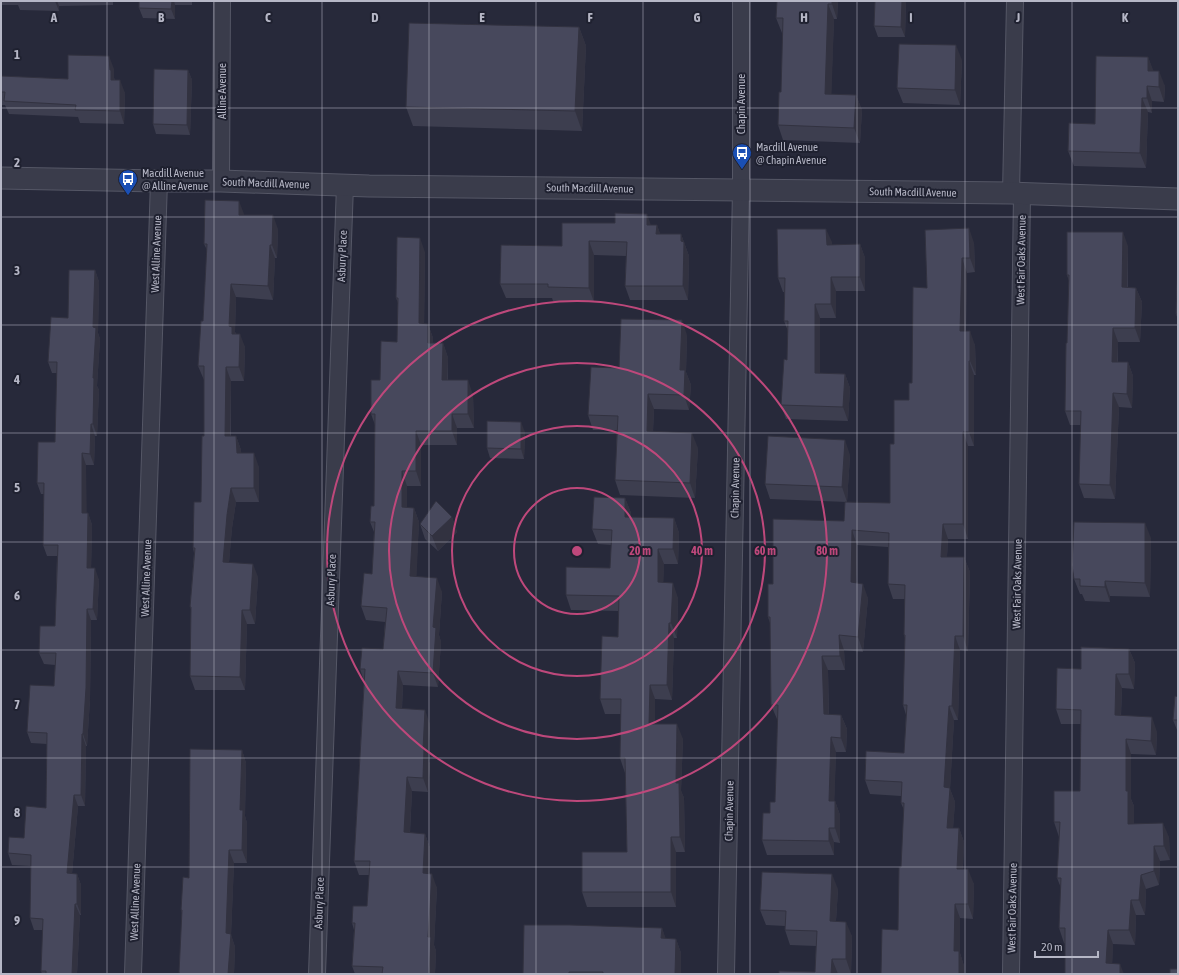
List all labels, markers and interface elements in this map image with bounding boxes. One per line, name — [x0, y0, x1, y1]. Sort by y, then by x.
text: A — [50, 10, 58, 25]
text: B — [158, 10, 165, 25]
text: C — [265, 10, 271, 25]
text: D — [371, 10, 379, 25]
text: E — [479, 10, 485, 25]
text: F — [587, 10, 593, 25]
text: G — [694, 10, 701, 25]
text: H — [800, 10, 808, 25]
text: I — [909, 10, 913, 25]
text: J — [1015, 10, 1020, 25]
text: K — [1122, 10, 1129, 25]
text: 1 — [14, 47, 20, 62]
street label: Alline Avenue — [216, 63, 228, 119]
street label: Chapin Avenue — [735, 74, 747, 134]
place label: Macdill Avenue @ Chapin Avenue — [756, 141, 827, 166]
bus stop icon: Macdill Avenue @ Chapin Avenue — [731, 142, 753, 170]
text: 2 — [14, 155, 20, 170]
place label: Macdill Avenue @ Alline Avenue — [142, 167, 208, 192]
bus stop icon: Macdill Avenue @ Alline Avenue — [117, 168, 139, 196]
street label: South Macdill Avenue — [222, 175, 310, 191]
street label: South Macdill Avenue — [546, 181, 634, 195]
street label: South Macdill Avenue — [869, 185, 957, 199]
street label: West Alline Avenue — [149, 215, 163, 293]
street label: West Fair Oaks Avenue — [1014, 215, 1028, 305]
street label: Asbury Place — [335, 230, 349, 282]
text: 3 — [14, 263, 20, 278]
text: 4 — [13, 372, 20, 387]
street label: Chapin Avenue — [728, 458, 742, 518]
text: 5 — [14, 480, 20, 495]
street label: West Alline Avenue — [139, 539, 153, 617]
street label: West Fair Oaks Avenue — [1010, 539, 1024, 629]
centre of rings — [570, 544, 584, 558]
text: 20 m — [629, 544, 651, 558]
text: 40 m — [690, 544, 713, 558]
text: 60 m — [754, 544, 776, 558]
text: 80 m — [816, 544, 838, 558]
street label: Asbury Place — [324, 554, 338, 606]
text: 6 — [14, 588, 20, 603]
text: 7 — [14, 697, 20, 712]
street label: Chapin Avenue — [722, 781, 736, 841]
text: 8 — [14, 805, 20, 820]
street label: West Alline Avenue — [128, 863, 142, 941]
street label: West Fair Oaks Avenue — [1005, 863, 1019, 953]
street label: Asbury Place — [312, 877, 326, 929]
text: 9 — [14, 913, 20, 928]
scale bar — [1035, 933, 1098, 959]
text: 20 m — [1041, 940, 1063, 954]

